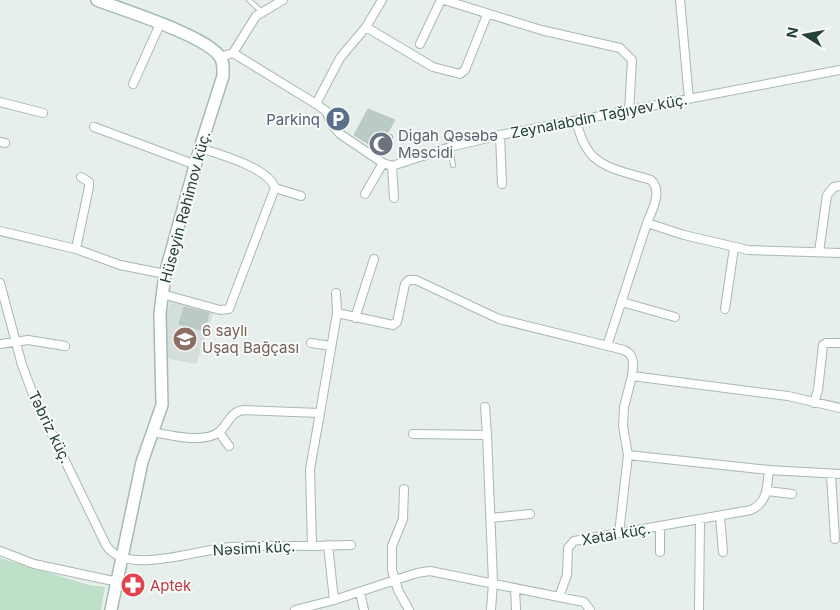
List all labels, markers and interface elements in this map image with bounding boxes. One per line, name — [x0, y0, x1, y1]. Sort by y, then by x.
north arrow — [780, 10, 830, 60]
text: N — [782, 26, 801, 39]
street label: Zeynalabdin Tağıyev küç. — [509, 90, 689, 142]
parking icon: Parkinq — [325, 106, 351, 132]
place label: Parkinq — [266, 110, 320, 129]
place label: Digah Qəsəbə Məscidi — [398, 126, 498, 162]
street label: Hüseyin Rəhimov küç. — [156, 129, 214, 285]
mosque icon: Digah Qəsəbə Məscidi — [368, 131, 394, 157]
place label: 6 saylı Uşaq Bağçası — [202, 321, 299, 357]
school or university icon: 6 saylı Uşaq Bağçası — [172, 326, 198, 352]
street label: Təbriz küç. — [24, 388, 76, 466]
street label: Xətai küç. — [580, 519, 652, 549]
street label: Nəsimi küç. — [212, 536, 296, 560]
pharmacy icon: Aptek — [120, 572, 146, 598]
place label: Aptek — [150, 576, 192, 595]

